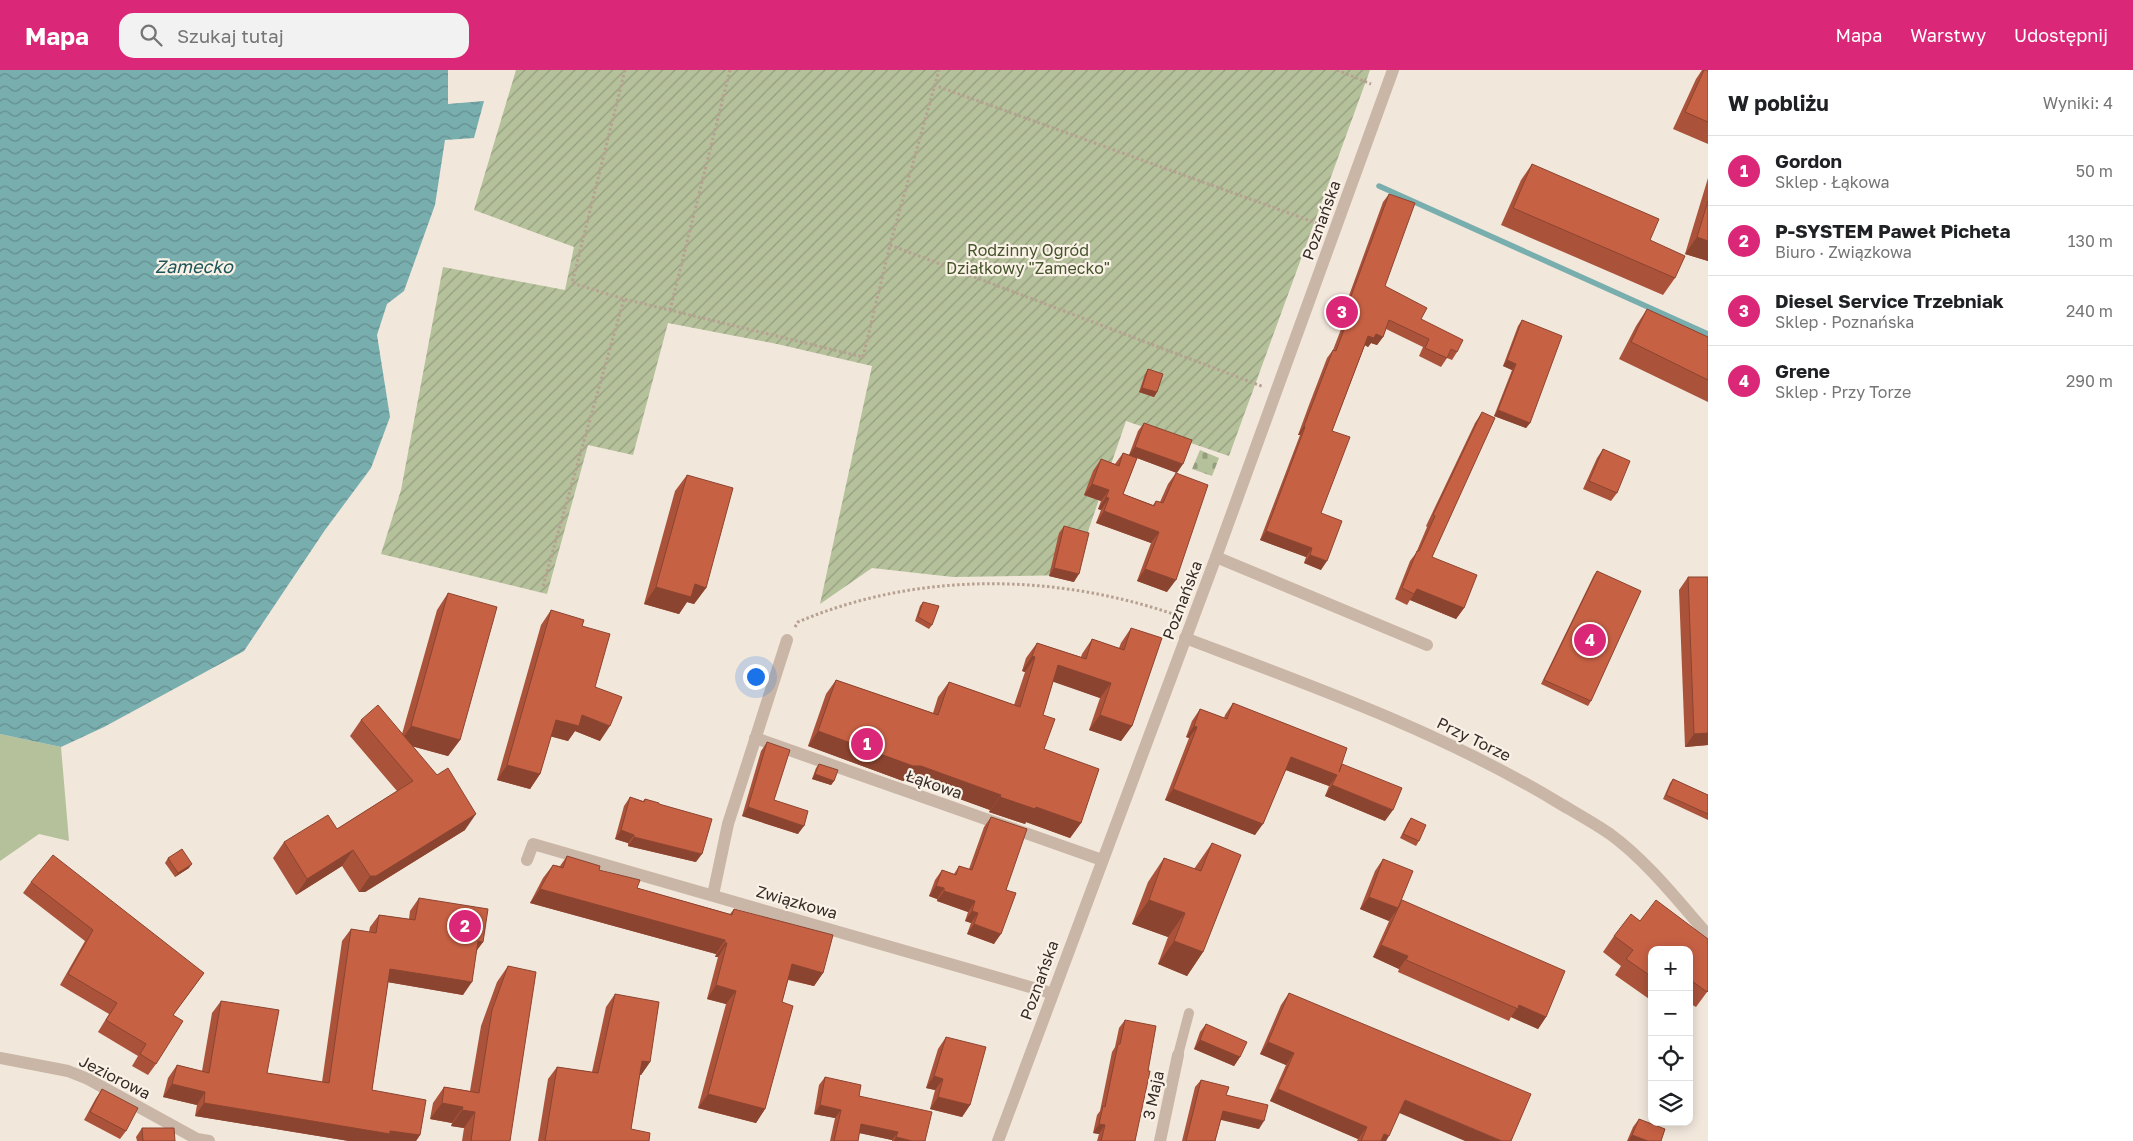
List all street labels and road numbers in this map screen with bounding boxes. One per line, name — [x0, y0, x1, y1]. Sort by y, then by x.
street label: Poznańska — [1297, 177, 1345, 263]
street label: Poznańska — [1158, 558, 1206, 642]
street label: Przy Torze — [1434, 712, 1514, 766]
street label: Łąkowa — [903, 765, 965, 803]
street label: Związkowa — [754, 881, 840, 923]
street label: Poznańska — [1015, 937, 1063, 1023]
street label: Jeziorowa — [76, 1051, 154, 1103]
street label: 3 Maja — [1138, 1069, 1168, 1121]

